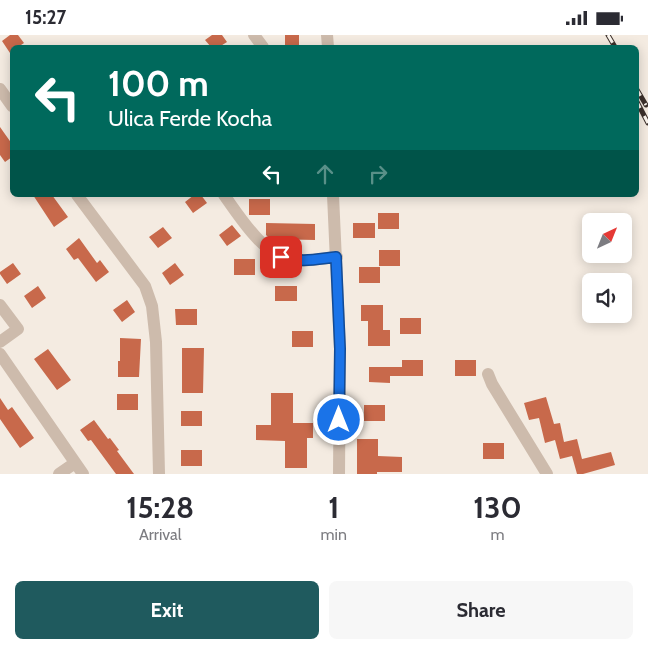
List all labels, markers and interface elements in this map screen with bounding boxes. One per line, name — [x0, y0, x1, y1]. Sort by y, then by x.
text: 15:27 — [25, 6, 66, 29]
text: 100 m — [108, 62, 209, 105]
icon: left — [25, 65, 90, 130]
text: Ulica Ferde Kocha — [108, 105, 272, 132]
icon: left — [258, 160, 286, 188]
icon: ahead — [311, 160, 339, 188]
icon: right — [364, 160, 392, 188]
north arrow — [582, 213, 632, 263]
map controls — [582, 213, 632, 323]
pin — [260, 236, 302, 278]
icon: arrive — [267, 243, 295, 271]
button: sound — [582, 273, 632, 323]
position arrow — [312, 393, 364, 445]
text: 15:28 — [126, 489, 194, 526]
text: 1 — [328, 489, 339, 526]
text: 130 — [473, 489, 522, 526]
text: Arrival — [139, 525, 182, 544]
text: min — [321, 525, 347, 544]
text: m — [490, 525, 504, 544]
button: Exit — [15, 581, 319, 639]
button: Share — [329, 581, 633, 639]

